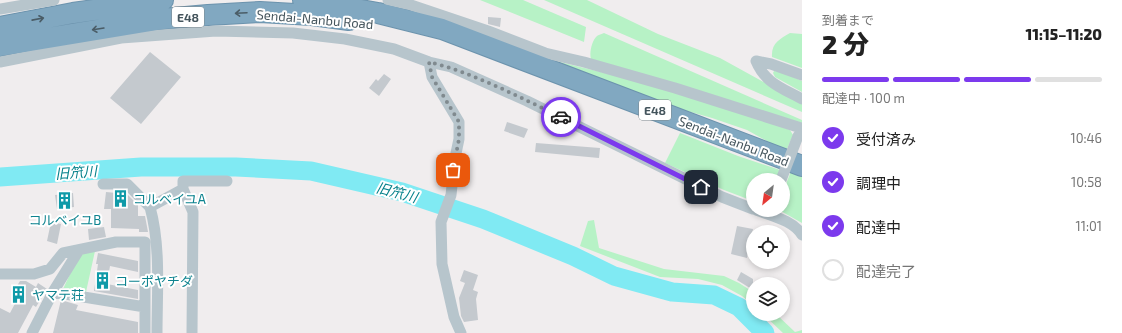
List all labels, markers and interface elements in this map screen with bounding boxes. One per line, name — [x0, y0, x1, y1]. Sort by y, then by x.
street label: Sendai-Nanbu Road — [256, 6, 374, 32]
road number: E48 — [172, 7, 204, 27]
one-way arrow — [235, 10, 248, 17]
text: 到着まで — [822, 12, 874, 28]
one-way arrow — [31, 15, 44, 23]
one-way arrow — [92, 25, 105, 33]
text: 11:15–11:20 — [1025, 25, 1102, 43]
text: 2 分 — [822, 28, 869, 59]
text: 配達中 · 100 m — [822, 90, 905, 106]
courier — [541, 97, 581, 137]
road number: E48 — [639, 100, 671, 120]
icon: car — [550, 106, 572, 128]
street label: Sendai-Nanbu Road — [677, 113, 791, 169]
icon: check — [822, 127, 844, 149]
text: 受付済み — [856, 130, 916, 148]
text: 10:46 — [1070, 130, 1102, 146]
pin — [436, 153, 470, 187]
icon: bag — [442, 159, 464, 181]
water label: 旧笊川 — [54, 162, 100, 182]
pin — [684, 170, 718, 204]
icon: check — [822, 171, 844, 193]
north arrow — [746, 173, 790, 217]
map controls — [746, 173, 790, 321]
text: 調理中 — [856, 174, 901, 192]
text: 10:58 — [1071, 174, 1102, 190]
icon: home — [690, 176, 712, 198]
water label: 旧笊川 — [375, 178, 421, 206]
building icon: コルベイユA — [110, 189, 130, 209]
building icon: コルベイユB — [55, 191, 75, 211]
place label: コルベイユA — [133, 191, 206, 207]
place label: コルベイユB — [29, 212, 101, 228]
icon: check — [822, 215, 844, 237]
text: 配達中 — [856, 218, 901, 236]
text: 11:01 — [1076, 218, 1102, 234]
button: locate — [746, 225, 790, 269]
text: 配達完了 — [856, 262, 916, 280]
building icon: コーポヤチダ — [92, 271, 112, 291]
place label: コーポヤチダ — [115, 273, 193, 289]
button: layers — [746, 277, 790, 321]
building icon: ヤマテ荘 — [9, 285, 29, 305]
place label: ヤマテ荘 — [32, 287, 84, 303]

